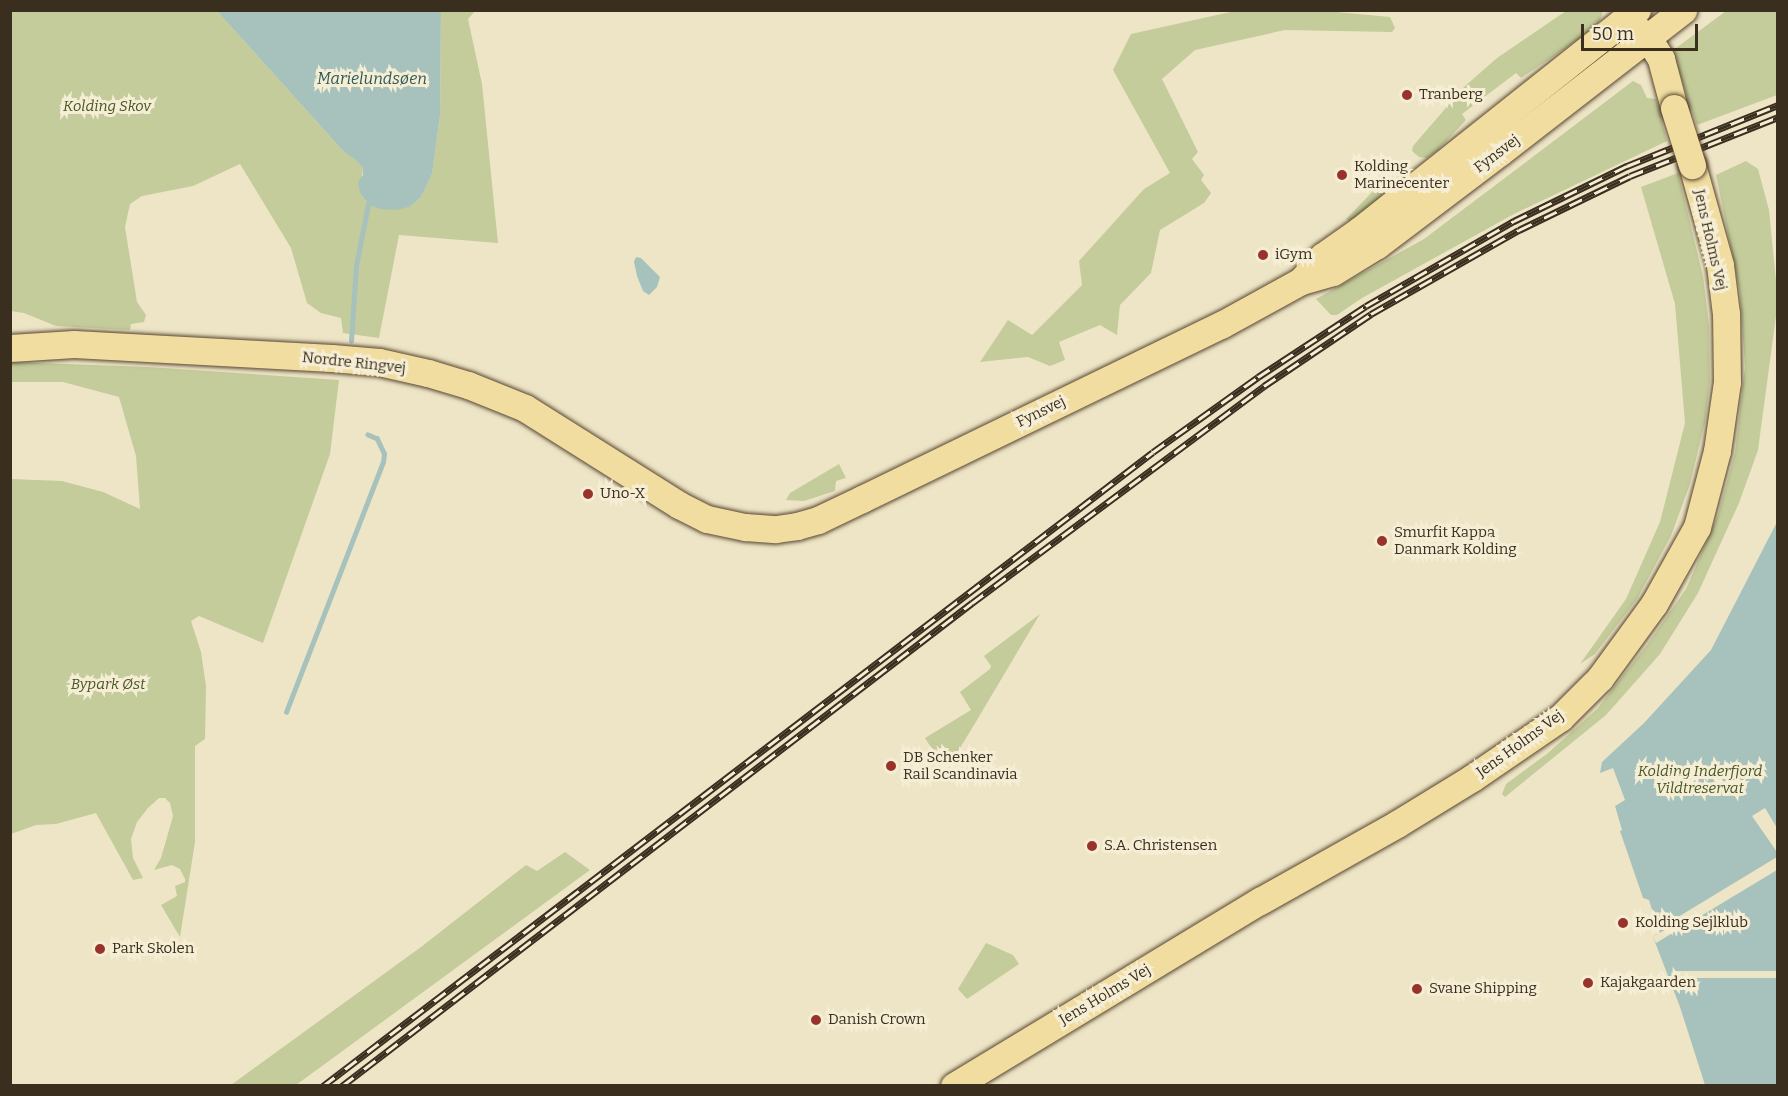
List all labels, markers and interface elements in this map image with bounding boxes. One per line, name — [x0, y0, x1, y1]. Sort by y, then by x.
scale bar — [1584, 12, 1701, 50]
text: 50 m — [1592, 23, 1634, 45]
water label: Marielundsøen — [317, 69, 427, 89]
place label: Tranberg — [1419, 86, 1483, 104]
marker: Tranberg — [1400, 88, 1414, 102]
park label: Kolding Skov — [63, 98, 151, 116]
street label: Fynsvej — [1471, 131, 1523, 177]
place label: Kolding Marinecenter — [1354, 157, 1449, 192]
marker: Kolding Marinecenter — [1335, 168, 1349, 182]
street label: Jens Holms Vej — [1690, 188, 1730, 292]
place label: iGym — [1275, 246, 1312, 264]
marker: iGym — [1256, 248, 1270, 262]
street label: Nordre Ringvej — [301, 349, 407, 377]
street label: Fynsvej — [1014, 392, 1068, 432]
place label: Uno-X — [600, 485, 645, 503]
marker: Uno-X — [581, 487, 595, 501]
place label: Smurfit Kappa Danmark Kolding — [1394, 523, 1517, 558]
marker: Smurfit Kappa Danmark Kolding — [1375, 534, 1389, 548]
park label: Bypark Øst — [71, 676, 145, 694]
street label: Jens Holms Vej — [1473, 706, 1567, 782]
place label: DB Schenker Rail Scandinavia — [903, 748, 1018, 783]
marker: DB Schenker Rail Scandinavia — [884, 759, 898, 773]
park label: Kolding Inderfjord Vildtreservat — [1638, 762, 1762, 797]
place label: S.A. Christensen — [1104, 837, 1217, 855]
marker: S.A. Christensen — [1085, 839, 1099, 853]
place label: Kolding Sejlklub — [1635, 914, 1748, 932]
marker: Kolding Sejlklub — [1616, 916, 1630, 930]
place label: Park Skolen — [112, 940, 194, 958]
marker: Park Skolen — [93, 942, 107, 956]
street label: Jens Holms Vej — [1056, 961, 1154, 1029]
place label: Kajakgaarden — [1600, 974, 1696, 992]
marker: Kajakgaarden — [1581, 976, 1595, 990]
place label: Svane Shipping — [1429, 980, 1537, 998]
marker: Svane Shipping — [1410, 982, 1424, 996]
place label: Danish Crown — [828, 1011, 925, 1029]
marker: Danish Crown — [809, 1013, 823, 1027]

